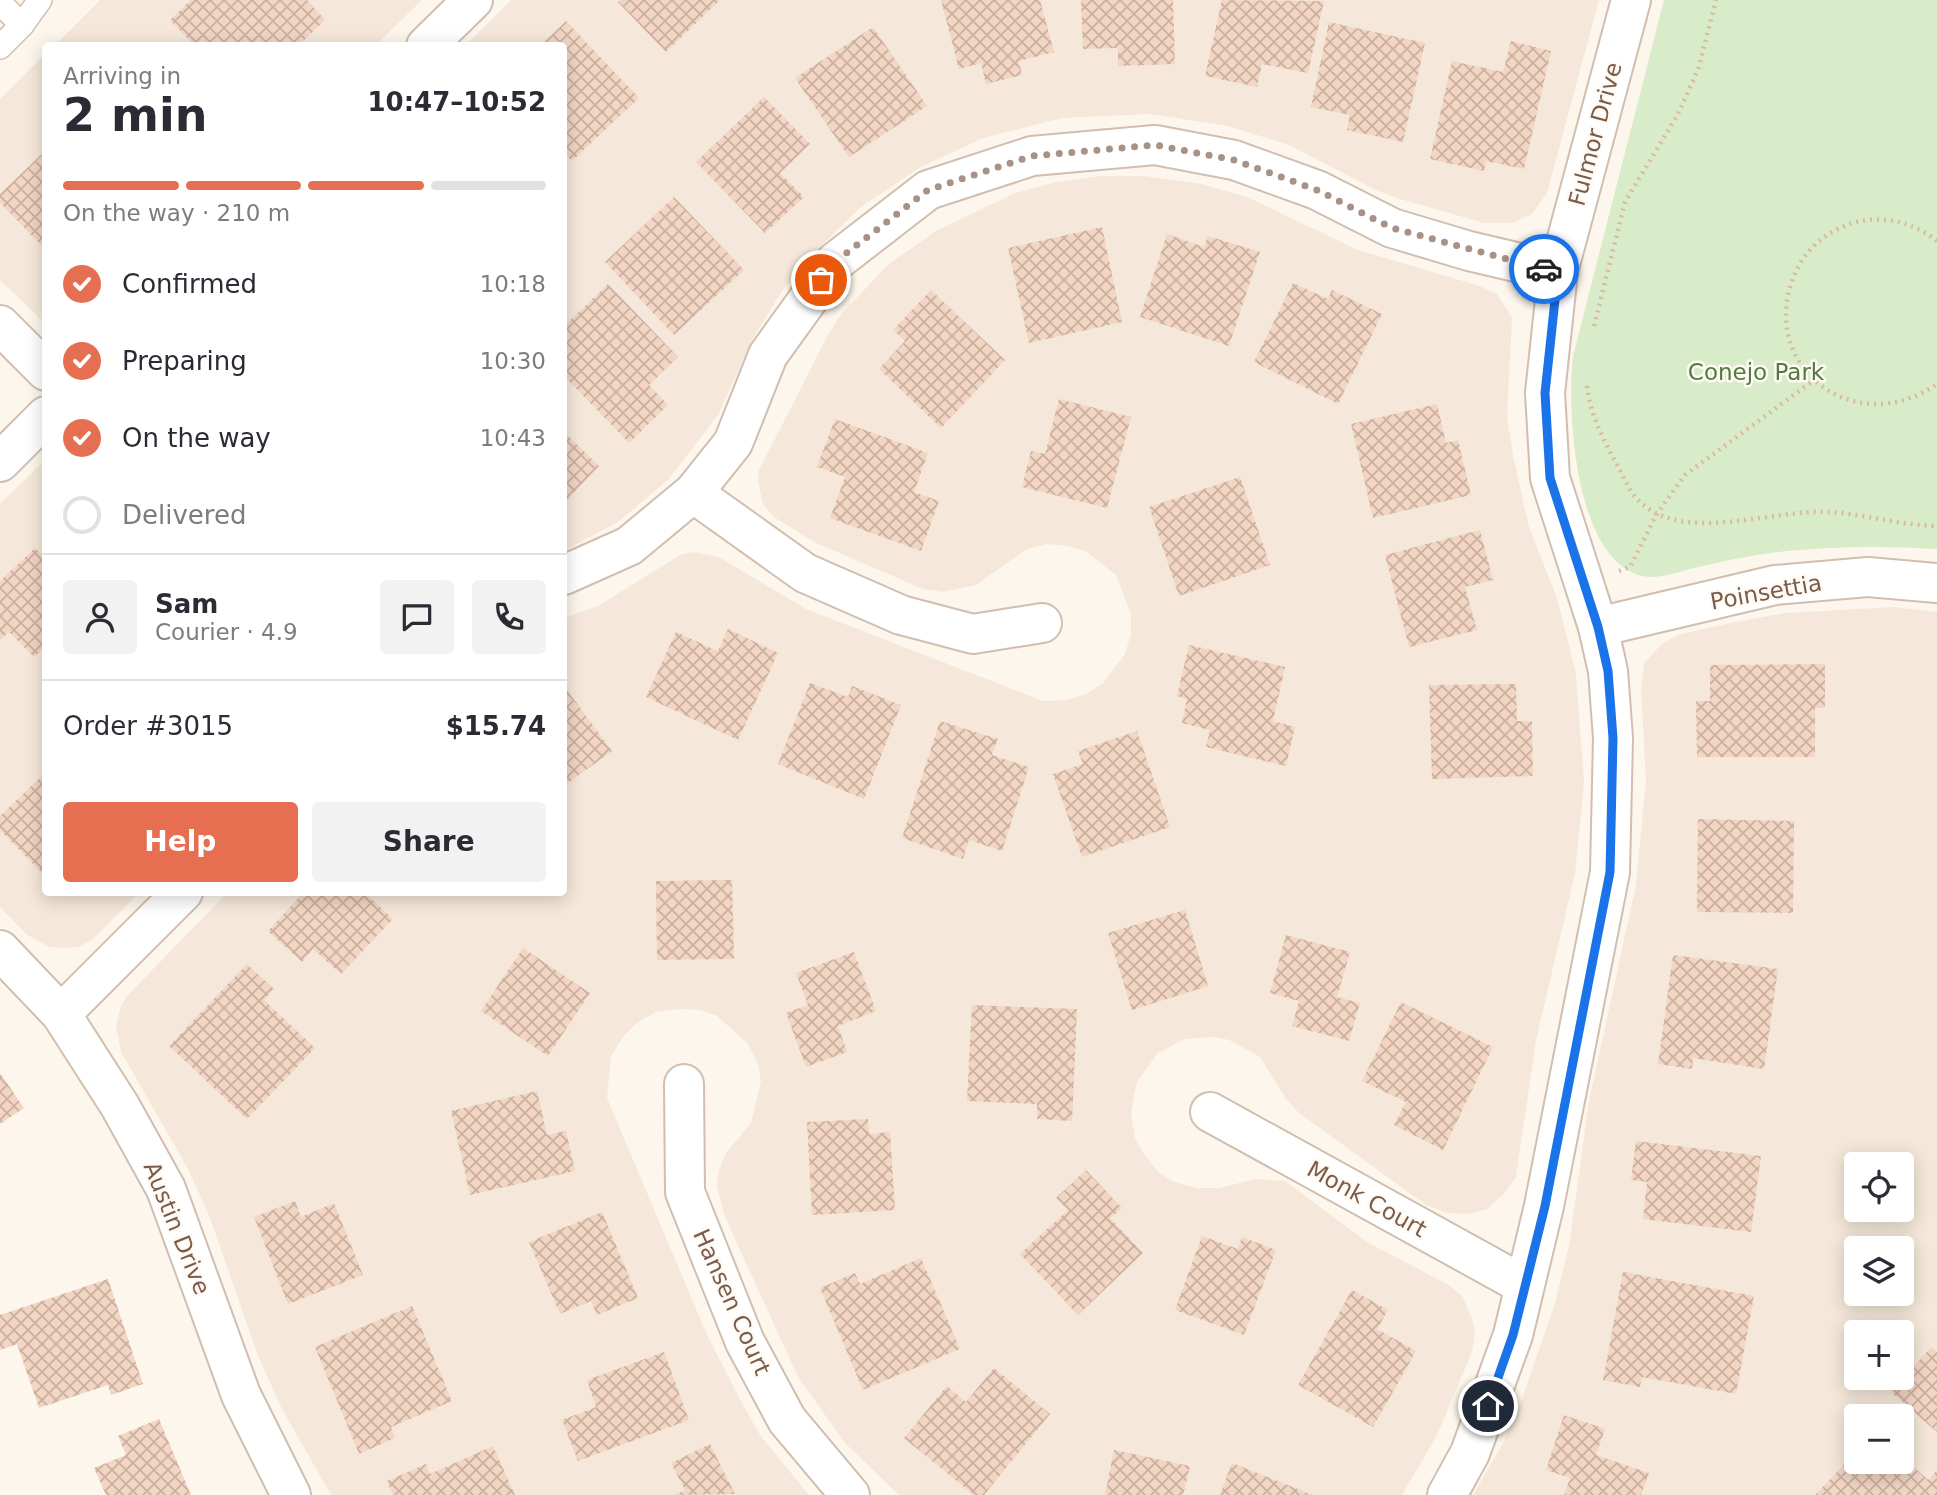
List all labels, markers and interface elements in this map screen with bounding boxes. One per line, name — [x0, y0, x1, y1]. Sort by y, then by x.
street label: Fulmor Drive — [1563, 59, 1627, 209]
text: Arriving in — [63, 63, 181, 89]
text: 10:47–10:52 — [367, 87, 546, 117]
text: 2 min — [63, 88, 207, 142]
text: On the way · 210 m — [63, 200, 290, 226]
courier — [1509, 234, 1579, 304]
pin — [791, 250, 851, 310]
icon: car — [1525, 250, 1563, 288]
icon: bag — [802, 261, 840, 299]
icon: check — [63, 265, 101, 303]
text: Confirmed — [122, 269, 257, 299]
text: 10:18 — [480, 271, 546, 297]
icon: check — [63, 342, 101, 380]
text: Preparing — [122, 346, 247, 376]
text: 10:30 — [480, 348, 546, 374]
park label: Conejo Park — [1688, 359, 1825, 385]
icon: check — [63, 419, 101, 457]
text: On the way — [122, 423, 271, 453]
text: 10:43 — [480, 425, 546, 451]
text: Delivered — [122, 500, 246, 530]
street label: Poinsettia — [1708, 569, 1824, 615]
button: person — [63, 580, 137, 654]
button: chat — [380, 580, 454, 654]
button: phone — [472, 580, 546, 654]
text: Sam — [155, 589, 218, 619]
text: Courier · 4.9 — [155, 619, 298, 645]
text: Order #3015 — [63, 711, 233, 741]
text: $15.74 — [446, 711, 546, 741]
button: Help — [63, 802, 298, 882]
button: Share — [312, 802, 546, 882]
map controls — [1844, 1152, 1914, 1474]
button: locate — [1844, 1152, 1914, 1222]
street label: Monk Court — [1303, 1156, 1431, 1242]
street label: Austin Drive — [139, 1158, 215, 1298]
street label: Hansen Court — [688, 1225, 776, 1379]
button: layers — [1844, 1236, 1914, 1306]
button: + — [1844, 1320, 1914, 1390]
pin — [1458, 1376, 1518, 1436]
icon: home — [1469, 1387, 1507, 1425]
button: − — [1844, 1404, 1914, 1474]

